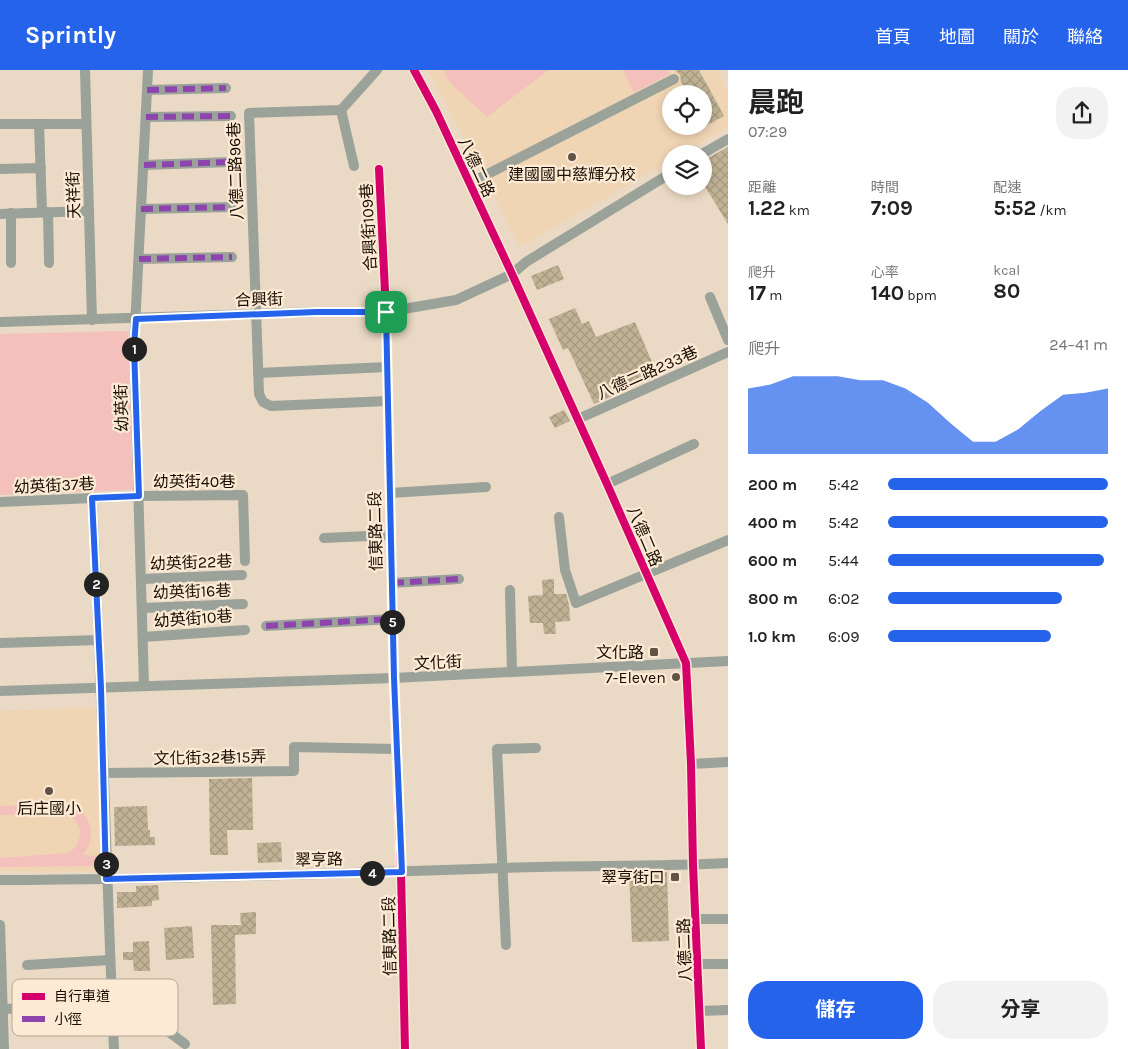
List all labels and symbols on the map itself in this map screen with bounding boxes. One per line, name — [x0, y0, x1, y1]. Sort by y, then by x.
street label: 八德二路96巷 — [224, 121, 247, 221]
street label: 八德二路 — [454, 134, 499, 200]
marker: 建國國中慈輝分校 — [566, 151, 578, 163]
place label: 建國國中慈輝分校 — [508, 165, 636, 184]
street label: 天祥街 — [63, 171, 84, 219]
street label: 合興街109巷 — [357, 182, 380, 271]
street label: 合興街 — [235, 289, 283, 310]
pin — [365, 291, 407, 333]
pin: 1 — [122, 336, 146, 362]
street label: 八德二路233巷 — [594, 342, 700, 403]
street label: 幼英街 — [111, 384, 132, 432]
street label: 幼英街40巷 — [153, 472, 235, 491]
street label: 幼英街37巷 — [13, 474, 95, 497]
street label: 信東路二段 — [365, 491, 386, 571]
street label: 八德二路 — [623, 503, 666, 569]
street label: 幼英街22巷 — [149, 552, 233, 573]
pin: 2 — [84, 572, 108, 596]
street label: 幼英街16巷 — [152, 581, 232, 602]
street label: 幼英街10巷 — [153, 606, 233, 631]
pin: 5 — [380, 610, 404, 634]
place label: 文化路 — [596, 643, 644, 662]
marker: 文化路 — [648, 646, 660, 658]
street label: 文化街 — [414, 652, 462, 673]
place label: 7-Eleven — [605, 668, 666, 687]
marker: 7-Eleven — [670, 671, 682, 683]
street label: 文化街32巷15弄 — [153, 747, 267, 768]
marker: 后庄國小 — [43, 785, 55, 797]
place label: 后庄國小 — [17, 799, 81, 818]
street label: 翠亨路 — [295, 850, 343, 869]
pin: 3 — [94, 852, 118, 876]
pin: 4 — [360, 860, 384, 886]
place label: 翠亨街口 — [601, 868, 665, 887]
marker: 翠亨街口 — [669, 871, 681, 883]
street label: 信東路二段 — [379, 896, 400, 976]
street label: 八德二路 — [674, 918, 695, 982]
legend — [12, 979, 178, 1036]
text: 自行車道 — [54, 988, 110, 1005]
text: 小徑 — [54, 1011, 82, 1028]

